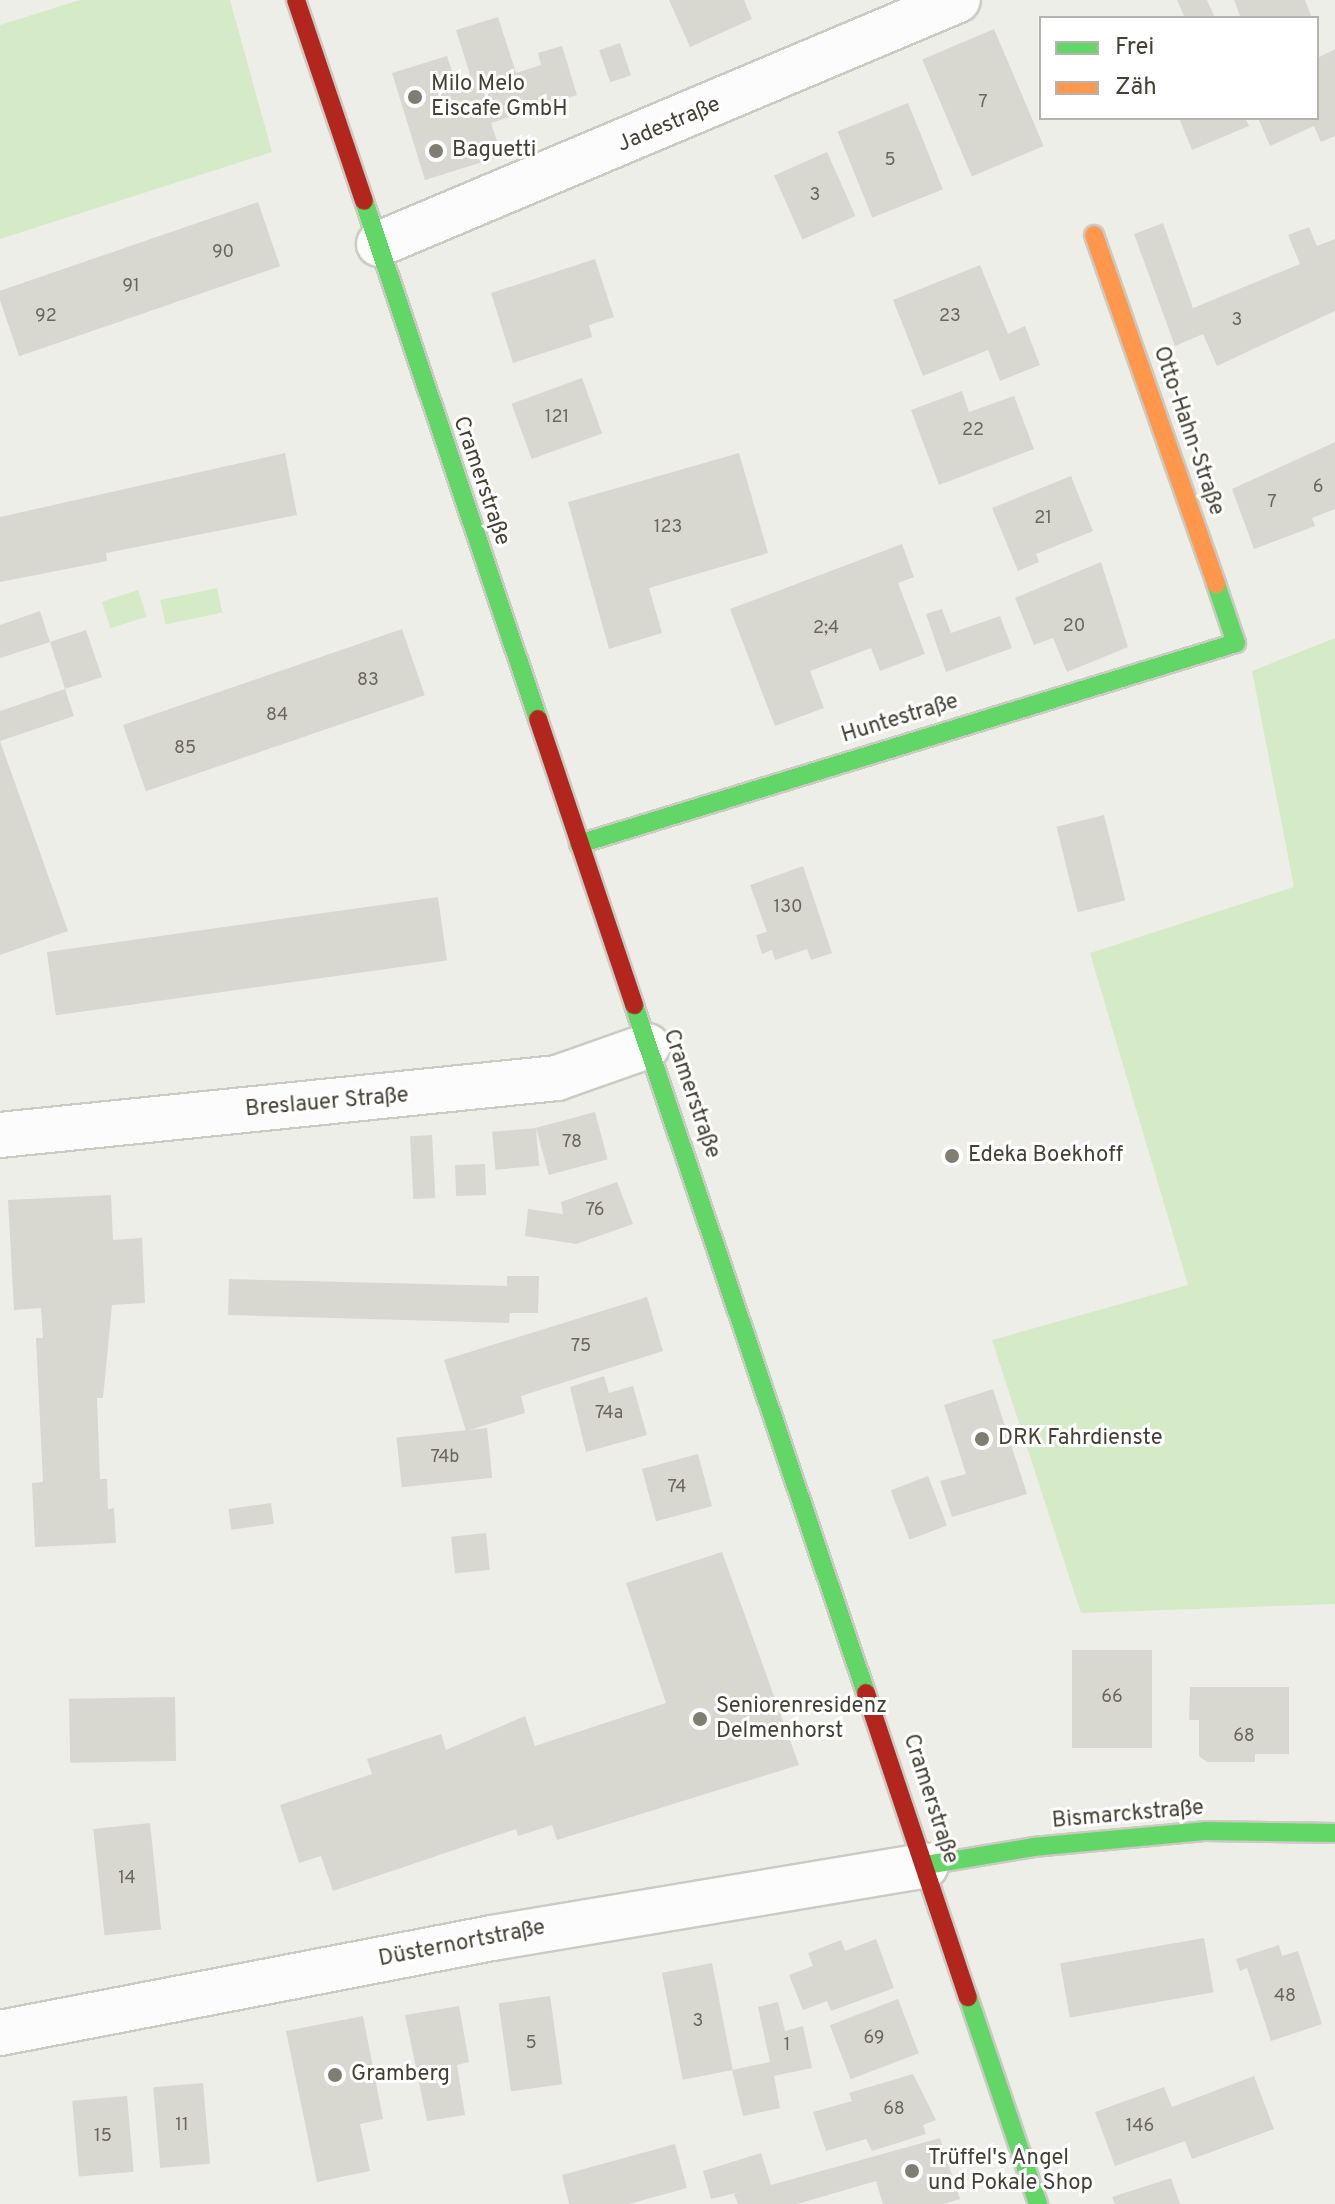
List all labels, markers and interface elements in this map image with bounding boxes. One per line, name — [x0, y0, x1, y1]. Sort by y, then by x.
legend — [1039, 16, 1319, 120]
text: Frei — [1115, 33, 1154, 63]
place label: Milo Melo Eiscafe GmbH — [431, 71, 568, 122]
text: Zäh — [1115, 73, 1157, 103]
marker: Milo Melo Eiscafe GmbH — [406, 88, 424, 106]
street label: Jadestraße — [614, 92, 724, 158]
house number: 7 — [978, 92, 988, 114]
place label: Baguetti — [452, 138, 536, 164]
marker: Baguetti — [427, 142, 445, 160]
house number: 5 — [884, 150, 896, 172]
house number: 3 — [810, 185, 820, 207]
house number: 90 — [212, 242, 234, 264]
house number: 91 — [122, 276, 140, 298]
house number: 92 — [35, 306, 57, 328]
house number: 23 — [939, 306, 961, 328]
house number: 3 — [1232, 310, 1242, 332]
street label: Otto-Hahn-Straße — [1147, 343, 1229, 519]
house number: 121 — [545, 407, 569, 429]
street label: Cramerstraße — [447, 413, 515, 549]
house number: 22 — [962, 420, 984, 442]
house number: 6 — [1313, 477, 1323, 499]
house number: 7 — [1267, 492, 1277, 514]
house number: 21 — [1034, 508, 1052, 530]
house number: 123 — [654, 517, 682, 539]
house number: 20 — [1063, 616, 1085, 638]
house number: 2;4 — [813, 618, 839, 640]
house number: 83 — [357, 670, 379, 692]
street label: Huntestraße — [838, 689, 962, 749]
house number: 84 — [266, 705, 288, 727]
house number: 85 — [174, 738, 196, 760]
house number: 130 — [774, 897, 802, 919]
street label: Cramerstraße — [657, 1026, 725, 1162]
street label: Breslauer Straße — [244, 1083, 410, 1123]
house number: 78 — [562, 1132, 582, 1154]
place label: Edeka Boekhoff — [968, 1143, 1123, 1169]
marker: Edeka Boekhoff — [943, 1147, 961, 1165]
house number: 76 — [585, 1200, 605, 1222]
house number: 75 — [571, 1336, 591, 1358]
house number: 74a — [595, 1403, 623, 1425]
place label: DRK Fahrdienste — [998, 1426, 1163, 1452]
marker: DRK Fahrdienste — [973, 1430, 991, 1448]
house number: 74b — [431, 1447, 459, 1469]
house number: 74 — [668, 1477, 686, 1499]
house number: 66 — [1101, 1687, 1123, 1709]
place label: Seniorenresidenz Delmenhorst — [716, 1693, 887, 1744]
marker: Seniorenresidenz Delmenhorst — [691, 1710, 709, 1728]
house number: 68 — [1233, 1726, 1255, 1748]
street label: Cramerstraße — [897, 1731, 963, 1867]
street label: Bismarckstraße — [1051, 1795, 1205, 1835]
house number: 14 — [118, 1868, 136, 1890]
street label: Düsternortstraße — [376, 1915, 548, 1973]
house number: 48 — [1274, 1986, 1296, 2008]
house number: 3 — [693, 2011, 703, 2033]
house number: 69 — [864, 2028, 884, 2050]
house number: 5 — [525, 2033, 537, 2055]
house number: 1 — [784, 2035, 790, 2057]
place label: Gramberg — [351, 2062, 450, 2088]
marker: Gramberg — [326, 2066, 344, 2084]
house number: 68 — [883, 2099, 905, 2121]
house number: 11 — [175, 2115, 189, 2137]
house number: 146 — [1126, 2116, 1154, 2138]
house number: 15 — [94, 2126, 112, 2148]
place label: Trüffel's Angel und Pokale Shop — [928, 2145, 1093, 2196]
marker: Trüffel's Angel und Pokale Shop — [903, 2162, 921, 2180]

